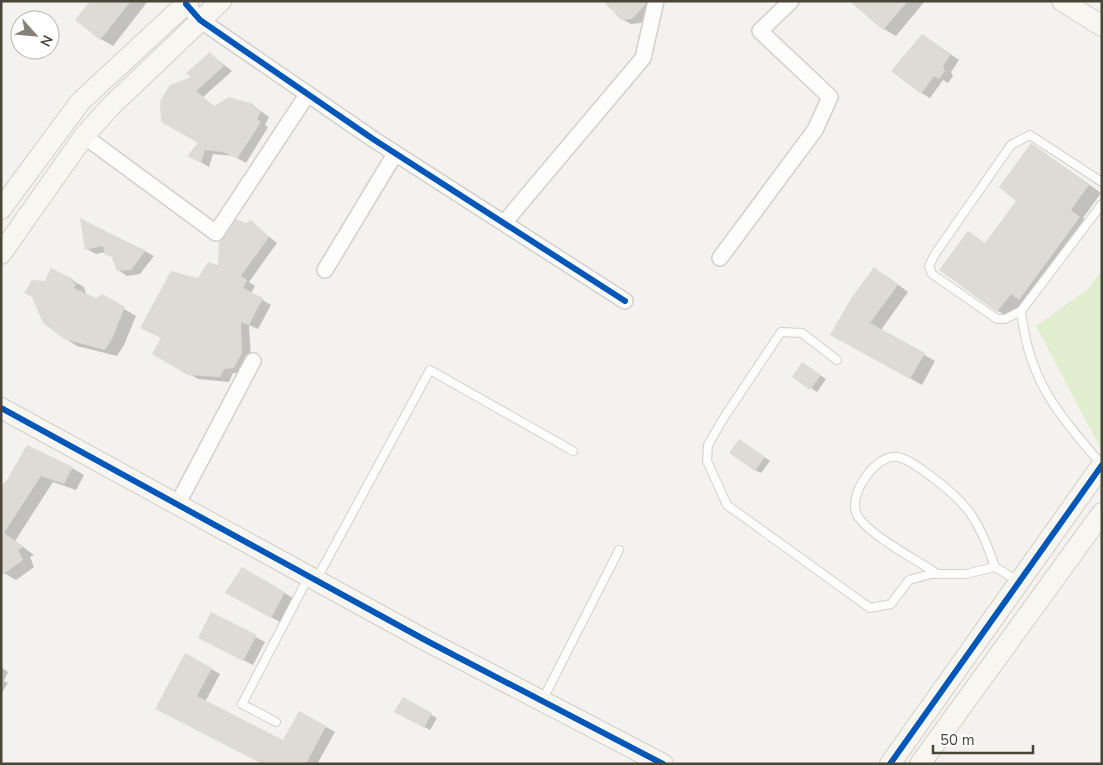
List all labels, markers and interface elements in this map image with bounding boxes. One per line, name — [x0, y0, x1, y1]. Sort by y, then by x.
north arrow — [10, 10, 60, 60]
text: N — [35, 32, 57, 50]
scale bar — [933, 722, 1033, 754]
text: 50 m — [940, 730, 975, 750]

